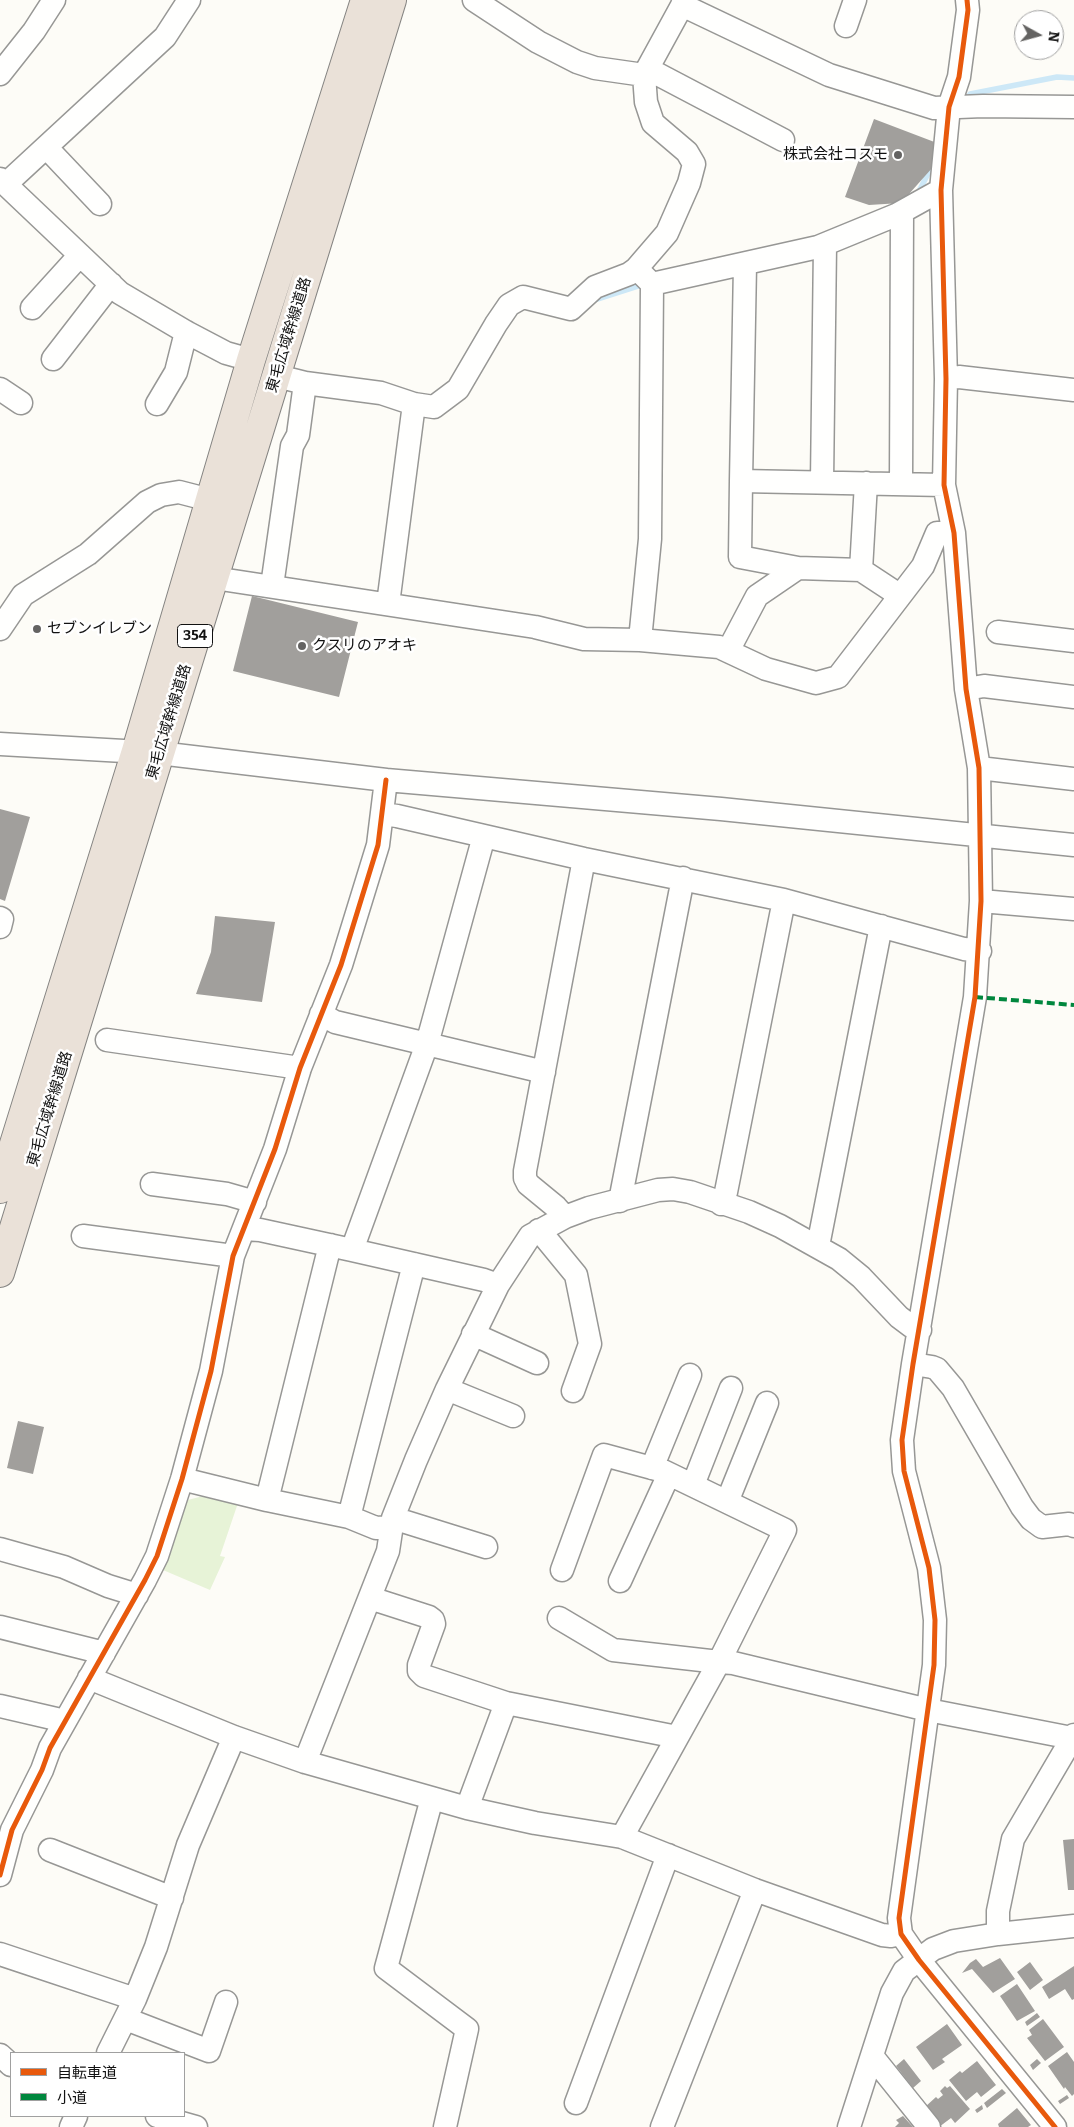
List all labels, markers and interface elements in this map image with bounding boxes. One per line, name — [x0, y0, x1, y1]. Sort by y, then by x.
north arrow — [1014, 10, 1064, 60]
text: N — [1044, 30, 1062, 43]
place label: 株式会社コスモ — [783, 146, 888, 164]
marker: 株式会社コスモ — [892, 149, 904, 161]
street label: 東毛広域幹線道路 — [263, 275, 315, 395]
place label: セブンイレブン — [47, 620, 152, 638]
marker: セブンイレブン — [31, 623, 43, 635]
road number: 354 — [178, 624, 212, 648]
place label: クスリのアオキ — [312, 637, 417, 655]
marker: クスリのアオキ — [296, 640, 308, 652]
street label: 東毛広域幹線道路 — [143, 662, 195, 782]
street label: 東毛広域幹線道路 — [24, 1049, 76, 1169]
legend — [10, 2052, 185, 2117]
text: 自転車道 — [57, 2064, 117, 2082]
text: 小道 — [57, 2089, 87, 2107]

